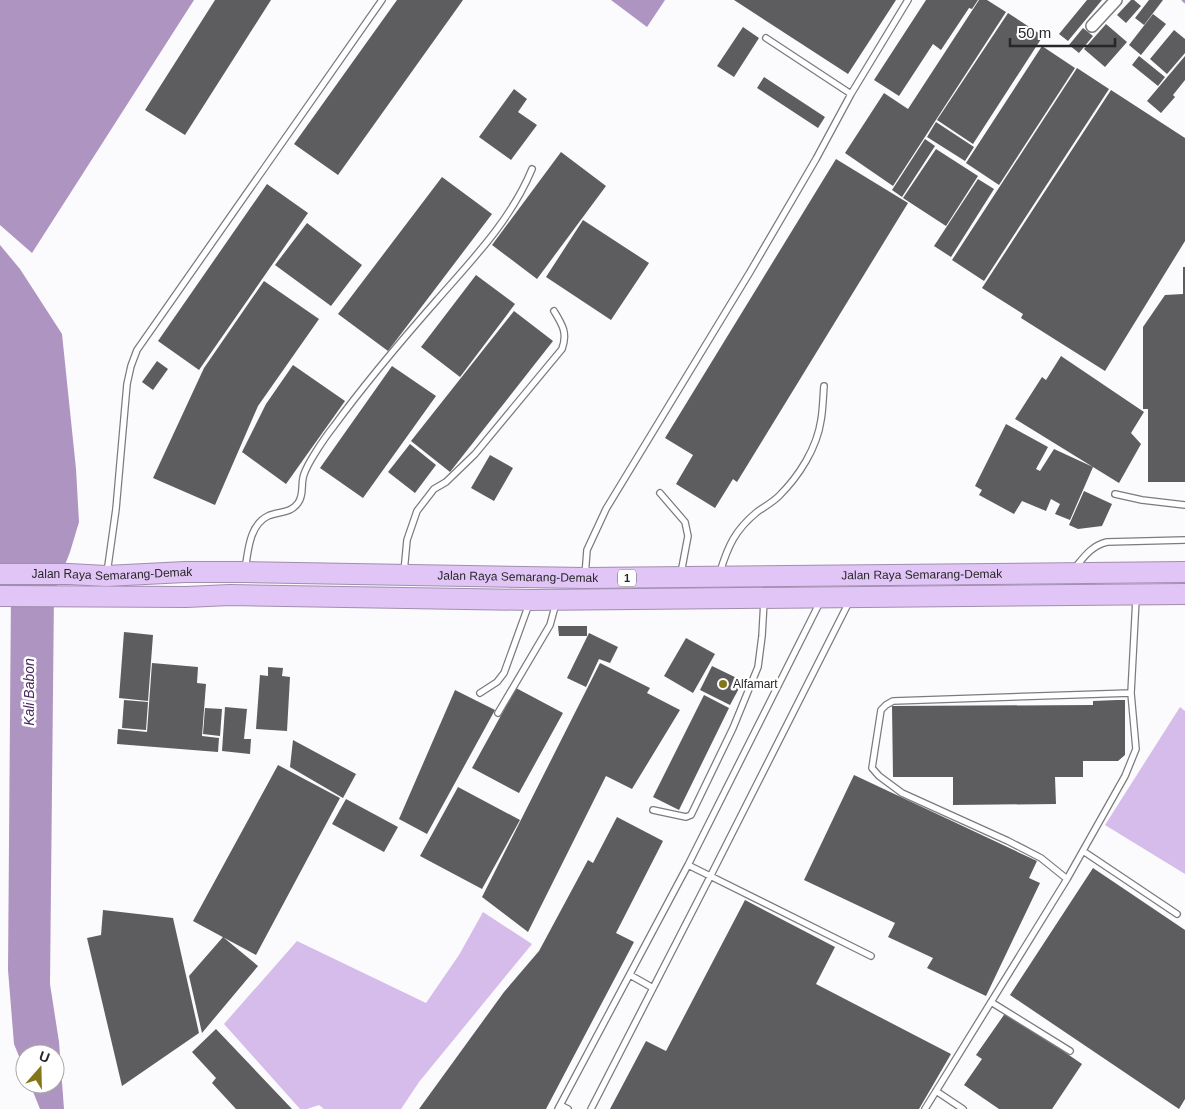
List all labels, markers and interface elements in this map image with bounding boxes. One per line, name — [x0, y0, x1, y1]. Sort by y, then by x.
scale bar — [1010, 15, 1115, 47]
text: 50 m — [1018, 24, 1051, 41]
street label: Jalan Raya Semarang-Demak — [32, 565, 193, 583]
street label: Jalan Raya Semarang-Demak — [841, 567, 1003, 582]
street label: Jalan Raya Semarang-Demak — [437, 568, 599, 585]
road number: 1 — [618, 570, 636, 586]
water label: Kali Babon — [21, 658, 37, 726]
place label: Alfamart — [733, 677, 778, 691]
marker: Alfamart — [717, 678, 729, 690]
north arrow — [15, 1044, 65, 1094]
text: U — [37, 1048, 52, 1066]

